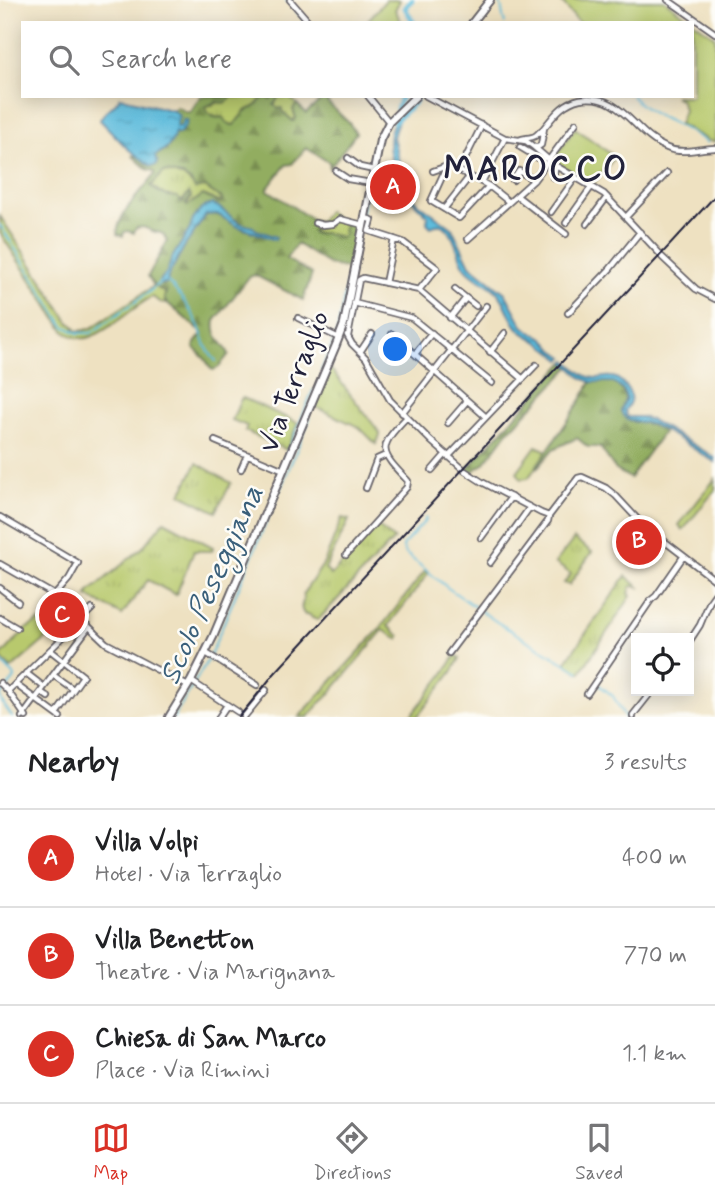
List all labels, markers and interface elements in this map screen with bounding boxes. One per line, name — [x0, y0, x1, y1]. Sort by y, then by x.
search box — [21, 21, 694, 98]
icon: search — [45, 41, 83, 79]
text: Search here — [101, 43, 232, 77]
district label: MAROCCO — [443, 147, 629, 193]
pin: A — [370, 161, 416, 213]
street label: Via Terraglio — [251, 306, 339, 458]
your location — [378, 332, 412, 366]
water label: Scolo Peseggiana — [151, 479, 276, 692]
pin: B — [616, 516, 662, 568]
pin: C — [39, 589, 85, 641]
map controls — [631, 633, 694, 696]
button: locate — [631, 633, 694, 696]
text: Nearby — [28, 743, 119, 782]
text: 3 results — [604, 748, 687, 778]
text: Villa Volpi — [95, 826, 198, 860]
text: A — [43, 843, 59, 873]
text: 400 m — [622, 843, 687, 873]
text: Hotel · Via Terraglio — [95, 860, 282, 890]
text: Villa Benetton — [95, 924, 254, 958]
text: B — [44, 941, 58, 971]
text: 770 m — [623, 941, 687, 971]
text: Theatre · Via Marignana — [95, 958, 335, 988]
text: Chiesa di San Marco — [95, 1022, 326, 1056]
text: C — [43, 1039, 59, 1069]
text: 1.1 km — [622, 1039, 687, 1069]
text: Place · Via Rimini — [95, 1056, 270, 1086]
tab: Map — [92, 1119, 130, 1186]
tab: Directions — [313, 1119, 392, 1186]
tab: Saved — [575, 1119, 623, 1186]

